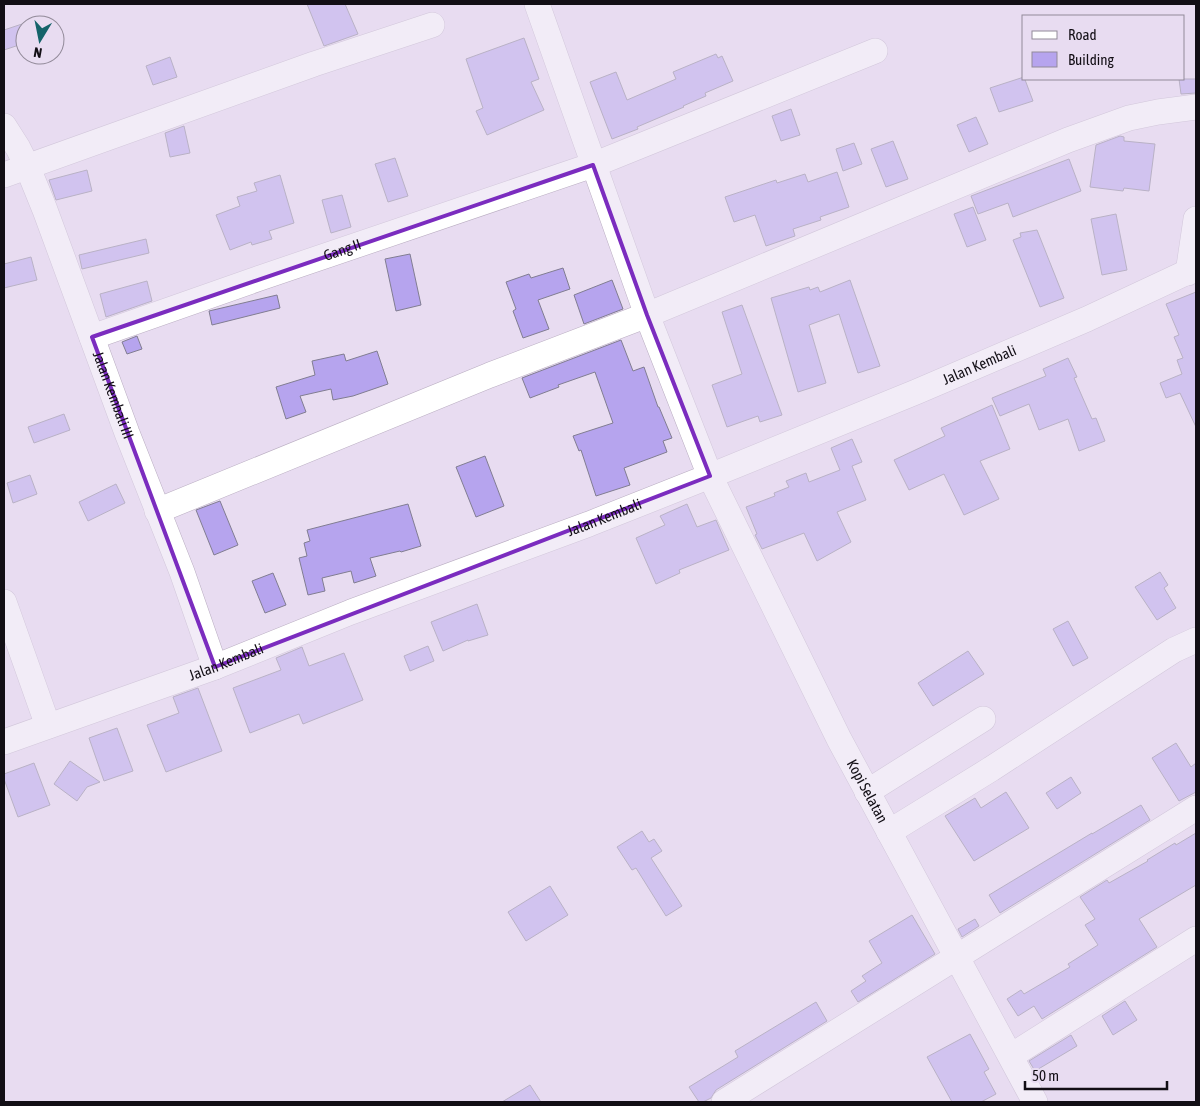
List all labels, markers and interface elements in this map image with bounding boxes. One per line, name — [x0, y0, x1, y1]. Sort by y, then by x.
north arrow — [15, 15, 65, 65]
legend — [1022, 15, 1185, 80]
text: Road — [1068, 26, 1097, 43]
text: N — [32, 44, 43, 61]
text: Building — [1068, 51, 1114, 68]
street label: Gang II — [321, 235, 363, 264]
street label: Jalan Kembali — [940, 341, 1019, 388]
street label: Jalan Kembali III — [90, 349, 137, 441]
street label: Jalan Kembali — [565, 495, 644, 539]
street label: Jalan Kembali — [186, 639, 266, 684]
street label: Kopi Selatan — [844, 756, 892, 826]
scale bar — [1025, 1058, 1168, 1090]
text: 50 m — [1032, 1067, 1059, 1084]

